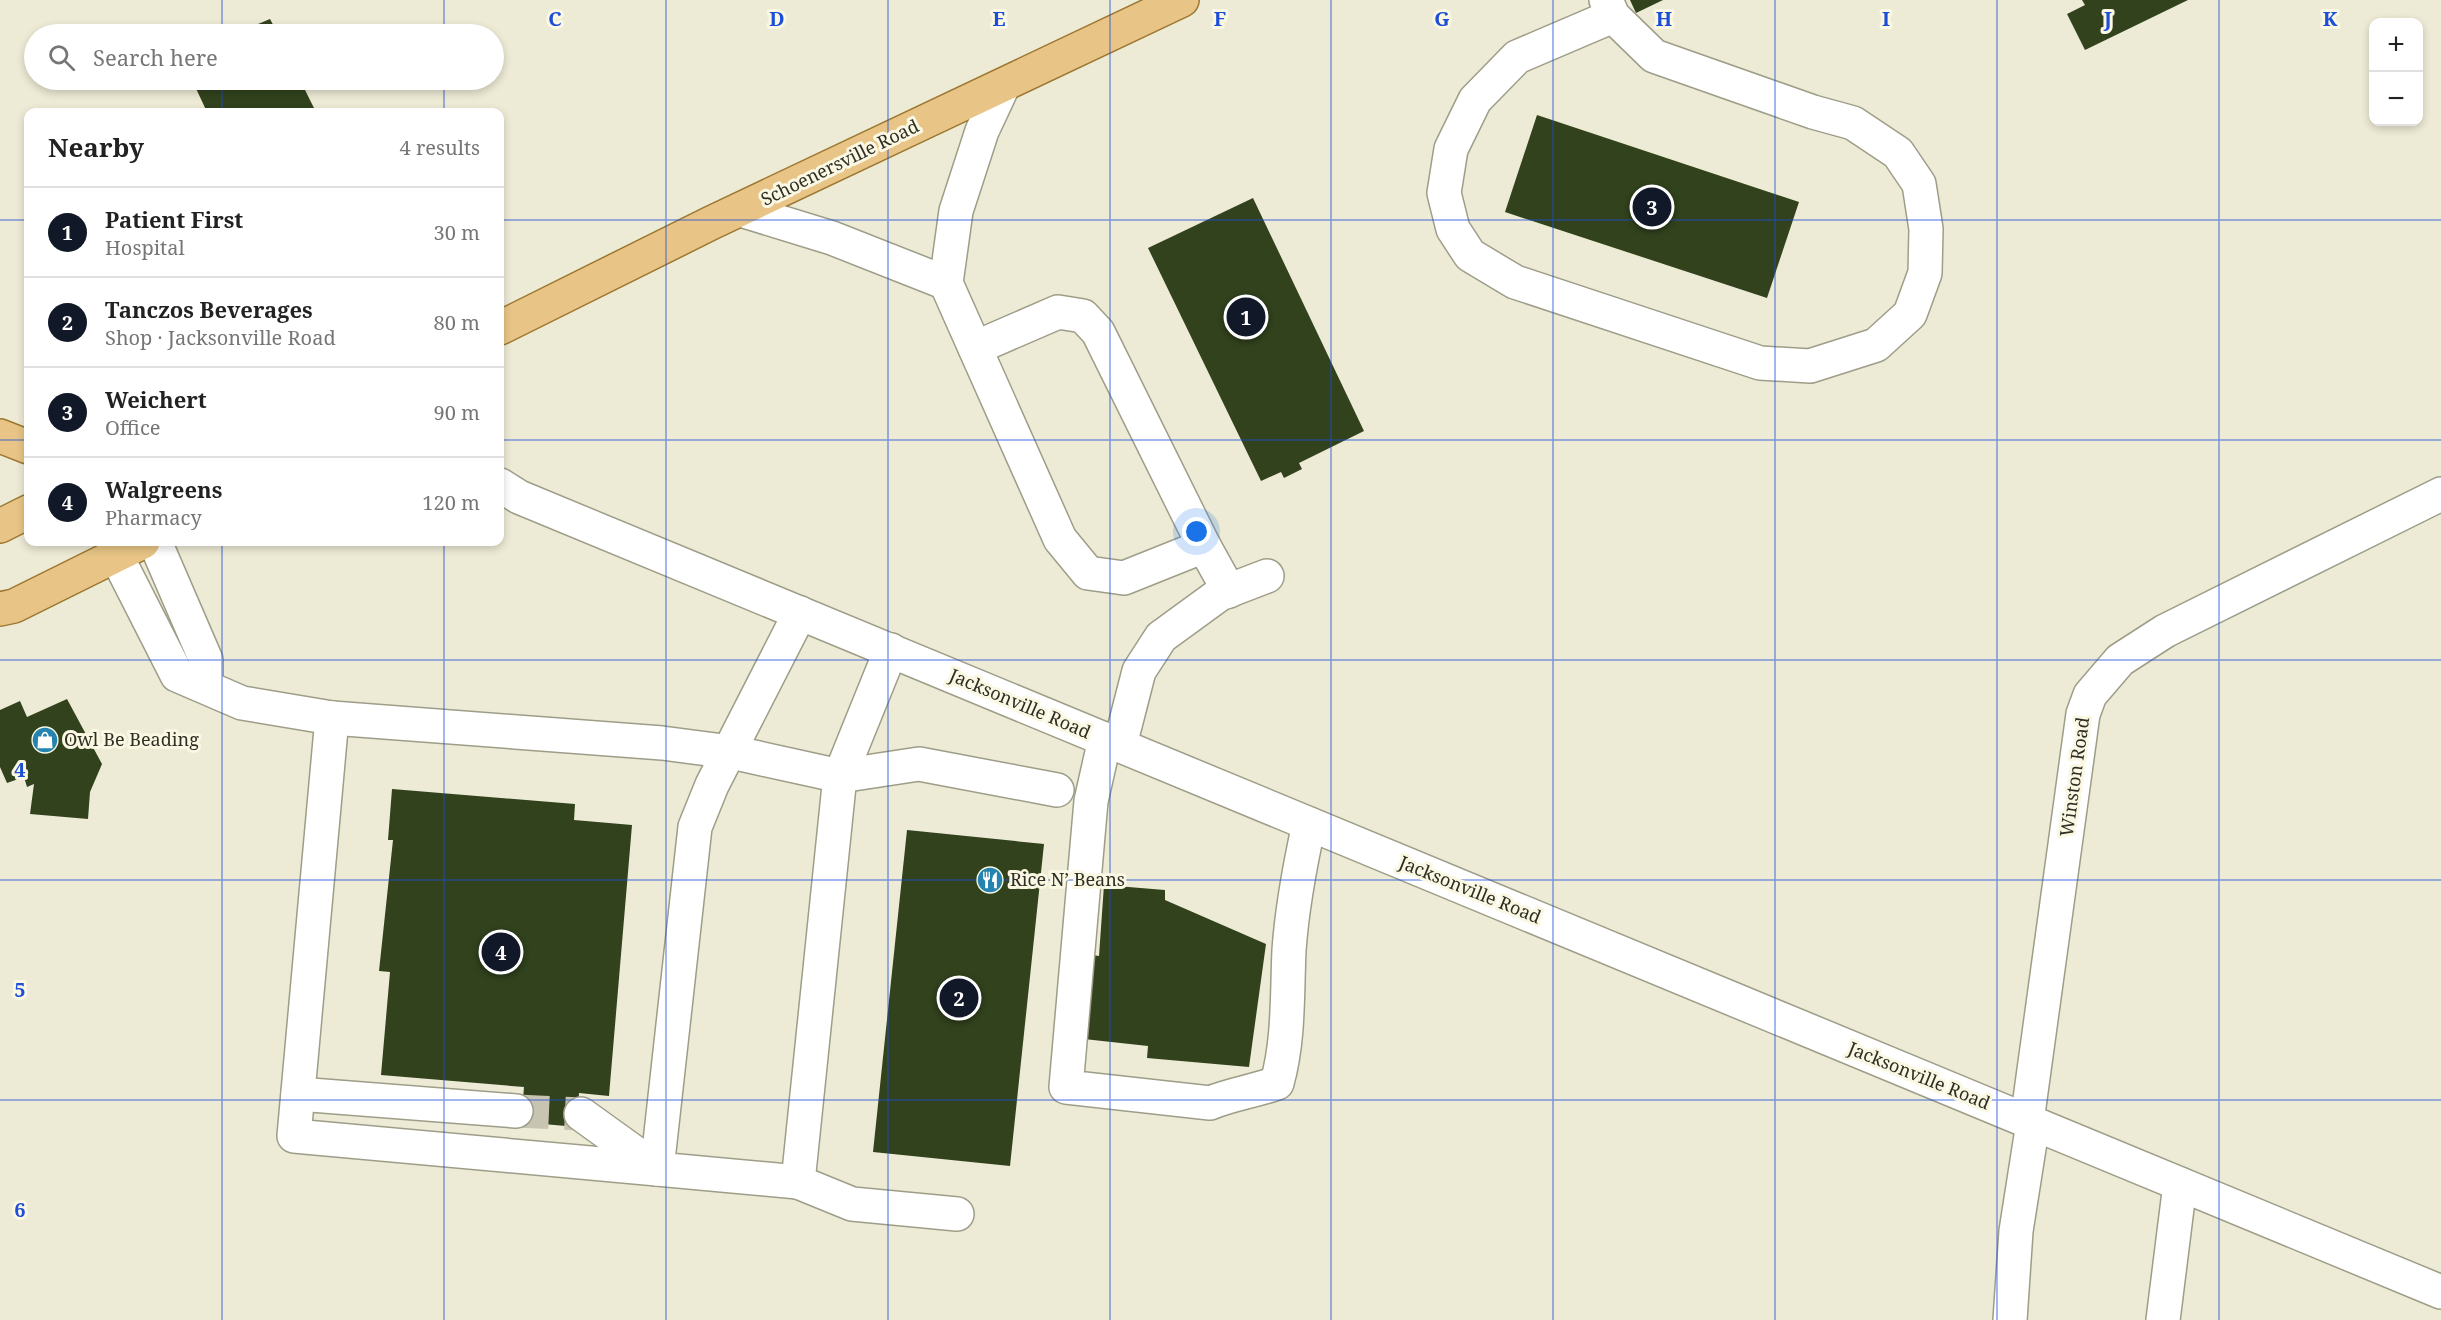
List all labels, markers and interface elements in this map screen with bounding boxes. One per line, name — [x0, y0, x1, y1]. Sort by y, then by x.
text: C — [548, 5, 562, 32]
text: D — [769, 5, 785, 32]
text: E — [992, 5, 1006, 32]
text: F — [1214, 5, 1226, 32]
text: G — [1434, 5, 1450, 32]
text: H — [1656, 5, 1672, 32]
text: I — [1882, 5, 1890, 32]
text: J — [2103, 5, 2112, 32]
text: K — [2323, 5, 2338, 32]
map controls — [2369, 18, 2423, 126]
button: + — [2369, 18, 2423, 72]
search box — [24, 24, 504, 90]
icon: search — [45, 41, 78, 74]
text: Search here — [93, 42, 218, 72]
button: − — [2369, 72, 2423, 126]
street label: Schoenersville Road — [757, 113, 923, 211]
text: Nearby — [48, 129, 144, 165]
text: 4 results — [400, 134, 480, 161]
pin: 3 — [1632, 184, 1672, 230]
text: Patient First — [105, 204, 243, 234]
text: 1 — [62, 219, 73, 246]
text: 30 m — [434, 219, 480, 246]
text: Hospital — [105, 234, 185, 261]
text: Tanczos Beverages — [105, 294, 313, 324]
pin: 1 — [1226, 294, 1266, 340]
text: 2 — [62, 309, 73, 336]
text: 80 m — [434, 309, 480, 336]
text: Shop · Jacksonville Road — [105, 324, 336, 351]
text: Weichert — [105, 384, 207, 414]
text: 3 — [62, 399, 73, 426]
text: 90 m — [434, 399, 480, 426]
text: Office — [105, 414, 160, 441]
text: Walgreens — [105, 474, 222, 504]
text: 4 — [62, 489, 73, 516]
text: 120 m — [422, 489, 480, 516]
text: Pharmacy — [105, 504, 202, 531]
your location — [1182, 517, 1211, 546]
street label: Jacksonville Road — [945, 662, 1095, 744]
street label: Winston Road — [2054, 715, 2094, 838]
shop icon: Owl Be Beading — [30, 725, 60, 755]
place label: Owl Be Beading — [64, 727, 199, 751]
text: 4 — [14, 756, 26, 783]
street label: Jacksonville Road — [1395, 849, 1545, 928]
restaurant icon: Rice N’ Beans — [975, 865, 1005, 895]
place label: Rice N’ Beans — [1010, 867, 1125, 891]
pin: 4 — [482, 930, 520, 974]
text: 5 — [14, 976, 26, 1003]
pin: 2 — [940, 976, 978, 1020]
street label: Jacksonville Road — [1844, 1035, 1994, 1114]
text: 6 — [14, 1196, 26, 1223]

